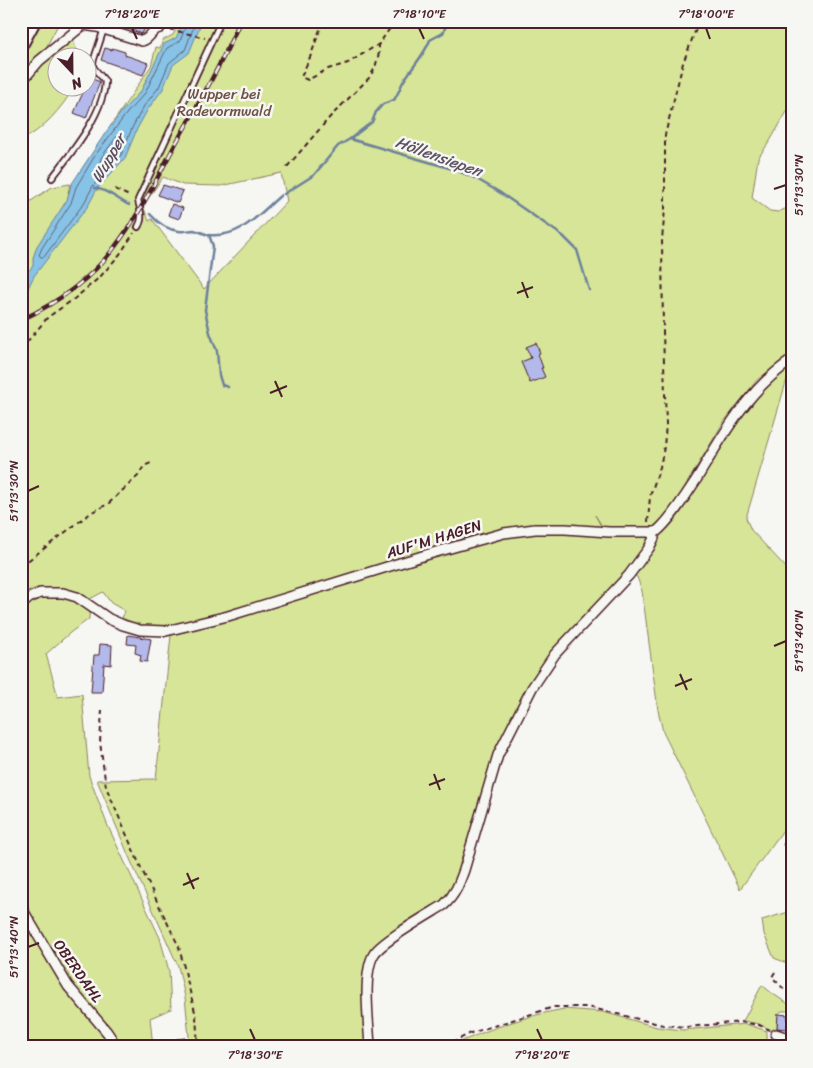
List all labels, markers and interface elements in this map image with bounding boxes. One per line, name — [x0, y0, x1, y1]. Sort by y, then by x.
text: 7°18'20"E — [105, 3, 161, 25]
text: 7°18'10"E — [392, 3, 447, 25]
text: 7°18'00"E — [678, 3, 735, 25]
north arrow — [48, 48, 98, 98]
text: N — [67, 70, 87, 97]
park label: Wupper bei Radevormwald — [177, 81, 272, 124]
water label: Wupper — [83, 126, 135, 188]
water label: Höllensiepen — [391, 127, 488, 186]
text: 51°13'30"N — [788, 154, 810, 216]
text: 51°13'30"N — [3, 460, 25, 522]
street label: AUF'M HAGEN — [382, 512, 485, 566]
text: 51°13'40"N — [788, 609, 810, 672]
text: 51°13'40"N — [3, 915, 25, 978]
street label: OBERDAHL — [46, 934, 110, 1008]
text: 7°18'30"E — [228, 1044, 284, 1066]
text: 7°18'20"E — [515, 1044, 571, 1066]

